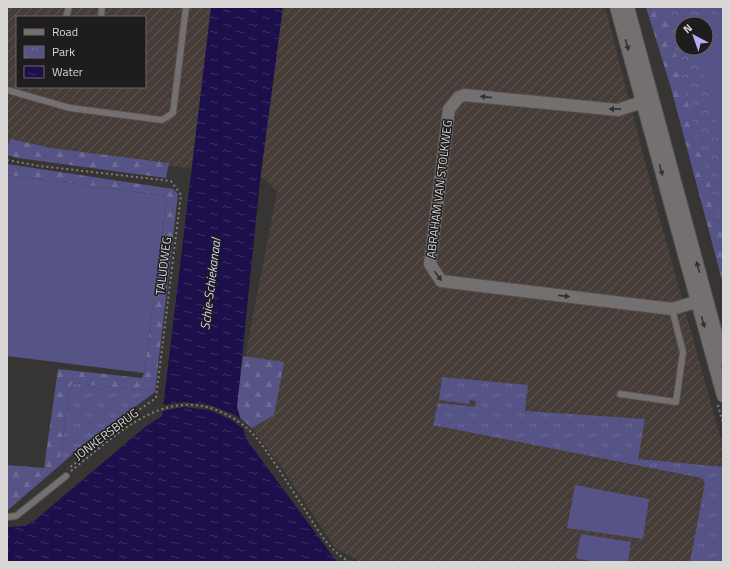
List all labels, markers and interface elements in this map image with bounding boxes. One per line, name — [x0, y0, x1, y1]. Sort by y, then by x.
legend — [16, 16, 146, 88]
north arrow — [674, 16, 714, 56]
text: N — [679, 20, 696, 37]
text: Road — [52, 22, 78, 41]
one-way arrow — [624, 38, 630, 51]
text: Park — [52, 42, 75, 61]
text: Water — [52, 62, 83, 81]
one-way arrow — [480, 94, 492, 100]
one-way arrow — [608, 106, 621, 112]
street label: ABRAHAM VAN STOLKWEG — [421, 119, 457, 259]
one-way arrow — [658, 164, 664, 176]
water label: Schie-Schiekanaal — [194, 235, 226, 331]
street label: TALUDWEG — [150, 236, 176, 296]
one-way arrow — [695, 261, 701, 273]
one-way arrow — [434, 271, 442, 281]
one-way arrow — [558, 293, 570, 299]
one-way arrow — [700, 316, 706, 328]
street label: JONKERSBRUG — [70, 403, 142, 465]

